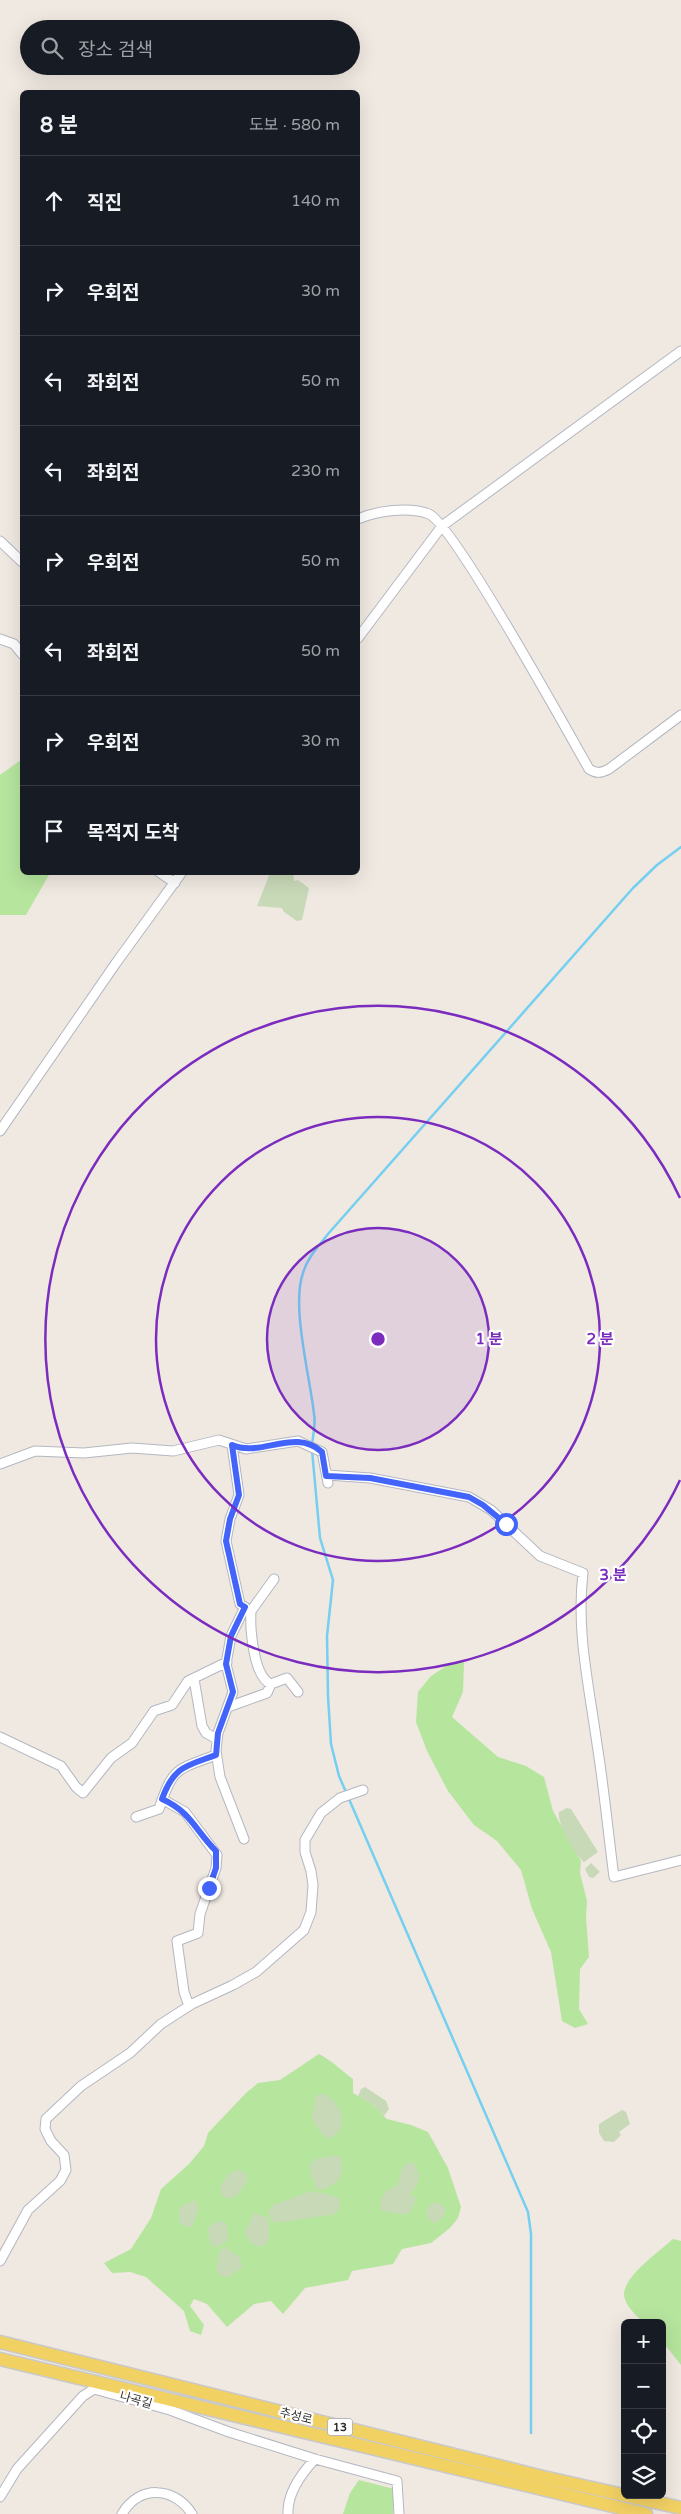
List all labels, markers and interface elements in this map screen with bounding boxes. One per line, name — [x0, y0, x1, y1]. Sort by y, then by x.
search box — [20, 20, 360, 75]
icon: search — [38, 34, 66, 62]
text: 장소 검색 — [78, 39, 153, 61]
text: 8 분 — [40, 113, 78, 138]
text: 도보 · 580 m — [249, 115, 340, 135]
icon: ahead — [40, 187, 68, 215]
text: 140 m — [291, 191, 340, 211]
text: 직진 — [87, 192, 122, 214]
icon: right — [40, 277, 68, 305]
text: 30 m — [301, 281, 340, 301]
text: 우회전 — [87, 282, 139, 304]
icon: left — [40, 367, 68, 395]
text: 50 m — [301, 371, 340, 391]
text: 좌회전 — [87, 372, 139, 394]
icon: left — [40, 457, 68, 485]
text: 230 m — [291, 461, 340, 481]
text: 좌회전 — [87, 462, 139, 484]
icon: right — [40, 547, 68, 575]
text: 50 m — [301, 551, 340, 571]
text: 우회전 — [87, 552, 139, 574]
icon: left — [40, 637, 68, 665]
text: 50 m — [301, 641, 340, 661]
text: 좌회전 — [87, 642, 139, 664]
icon: right — [40, 727, 68, 755]
text: 30 m — [301, 731, 340, 751]
text: 우회전 — [87, 732, 139, 754]
icon: arrive — [40, 817, 68, 845]
text: 목적지 도착 — [87, 822, 179, 844]
centre of rings — [369, 1330, 387, 1348]
text: 1 분 — [475, 1330, 503, 1348]
text: 2 분 — [586, 1330, 614, 1348]
route start — [495, 1513, 518, 1536]
text: 3 분 — [599, 1566, 627, 1584]
route end — [198, 1877, 221, 1900]
map controls — [621, 2319, 666, 2499]
button: + — [621, 2319, 666, 2364]
button: − — [621, 2364, 666, 2409]
street label: 나곡길 — [118, 2389, 154, 2411]
street label: 추성로 — [278, 2405, 314, 2427]
button: locate — [621, 2409, 666, 2454]
road number: 13 — [328, 2418, 352, 2436]
button: layers — [621, 2454, 666, 2499]

